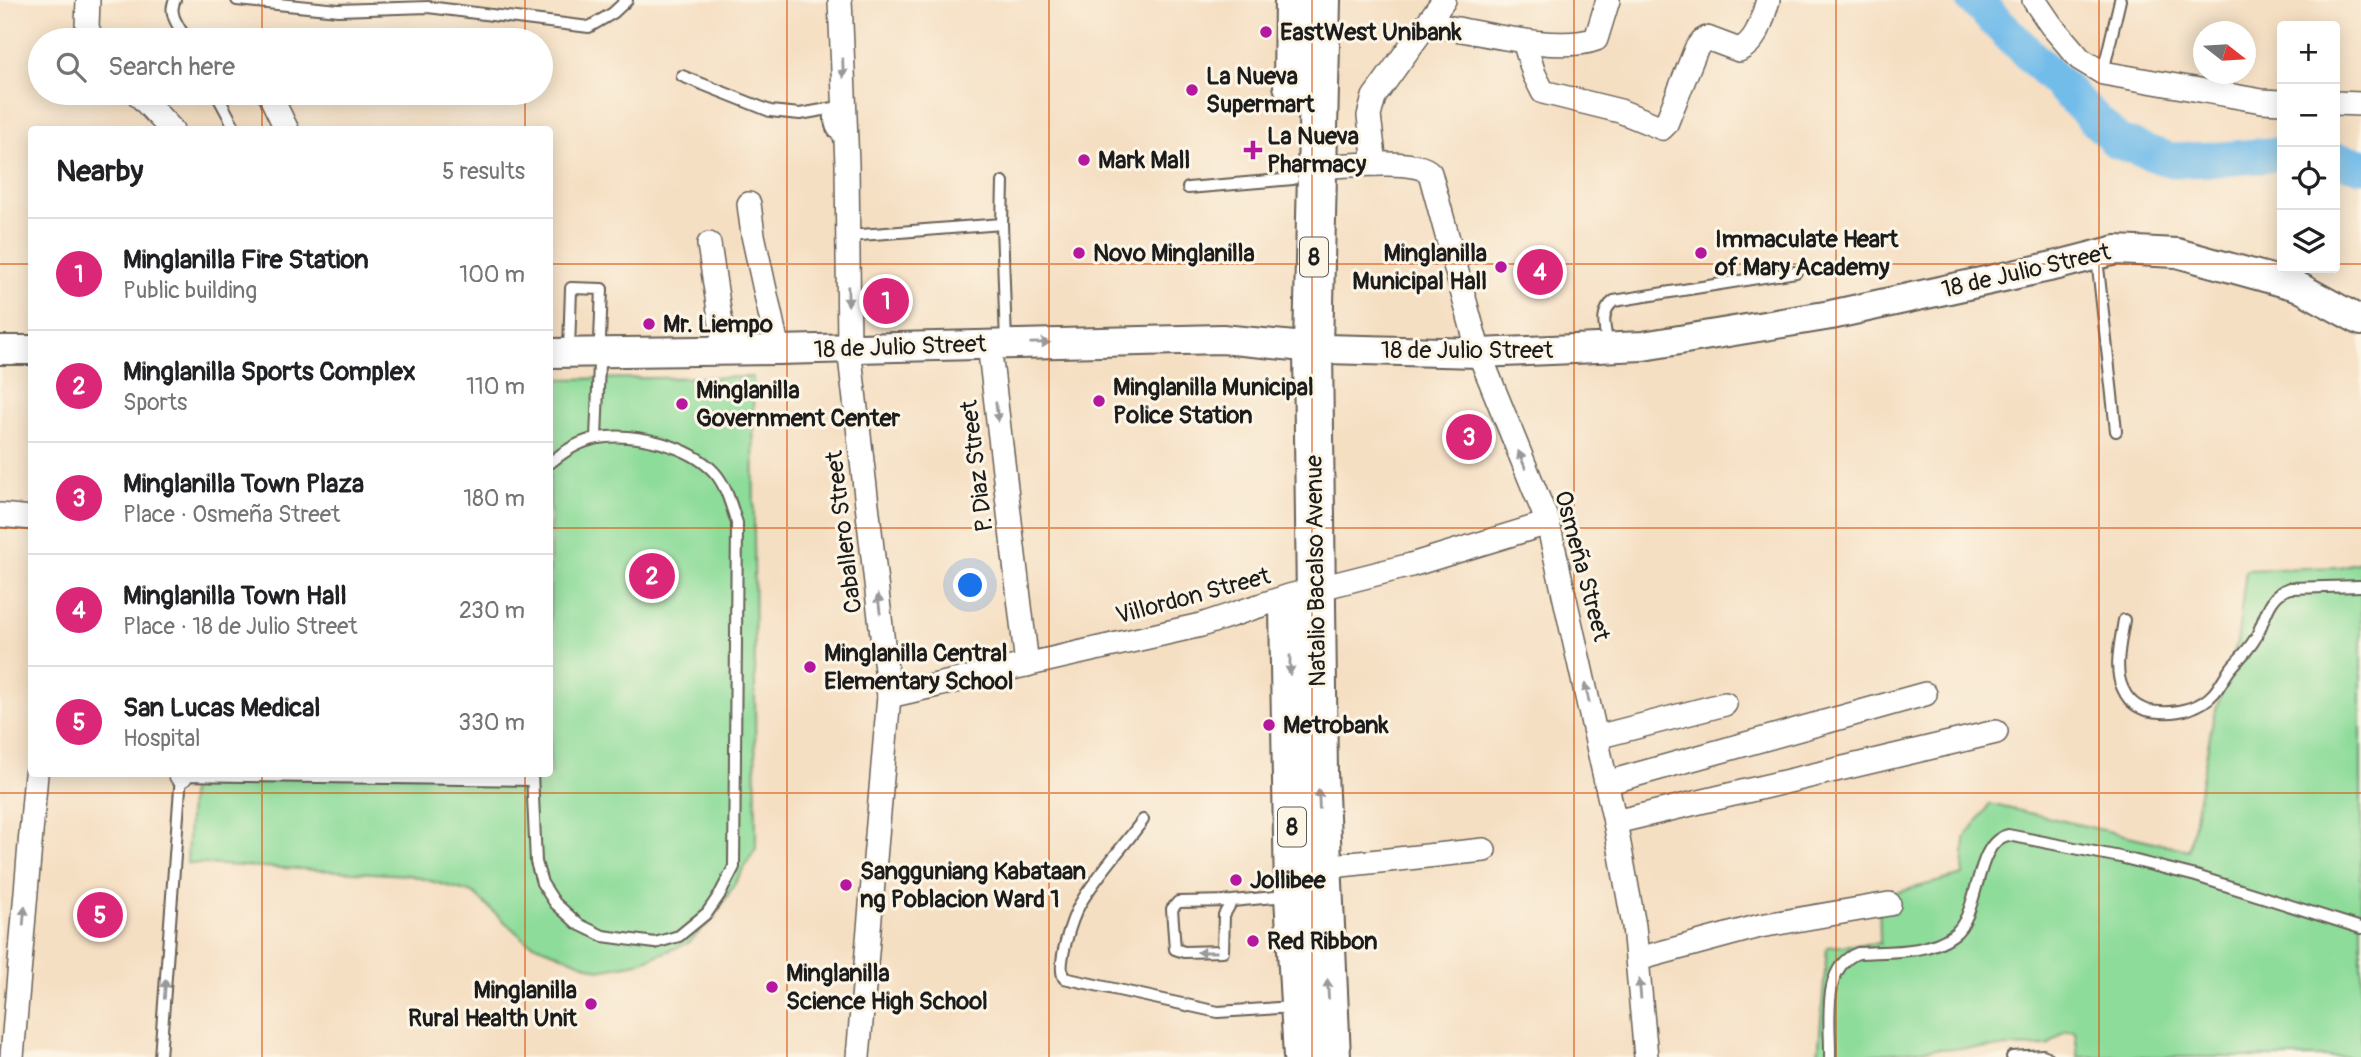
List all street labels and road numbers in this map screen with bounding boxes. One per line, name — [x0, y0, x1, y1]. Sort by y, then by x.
street label: 18 de Julio Street — [1939, 237, 2114, 305]
road number: 8 — [1300, 238, 1328, 276]
street label: 18 de Julio Street — [813, 329, 987, 365]
street label: 18 de Julio Street — [1381, 336, 1554, 365]
street label: P. Diaz Street — [954, 398, 999, 533]
street label: Caballero Street — [820, 449, 868, 615]
street label: Natalio Bacalso Avenue — [1299, 455, 1333, 687]
street label: Osmeña Street — [1548, 488, 1616, 645]
street label: Villordon Street — [1113, 561, 1274, 631]
road number: 8 — [1278, 807, 1306, 846]

